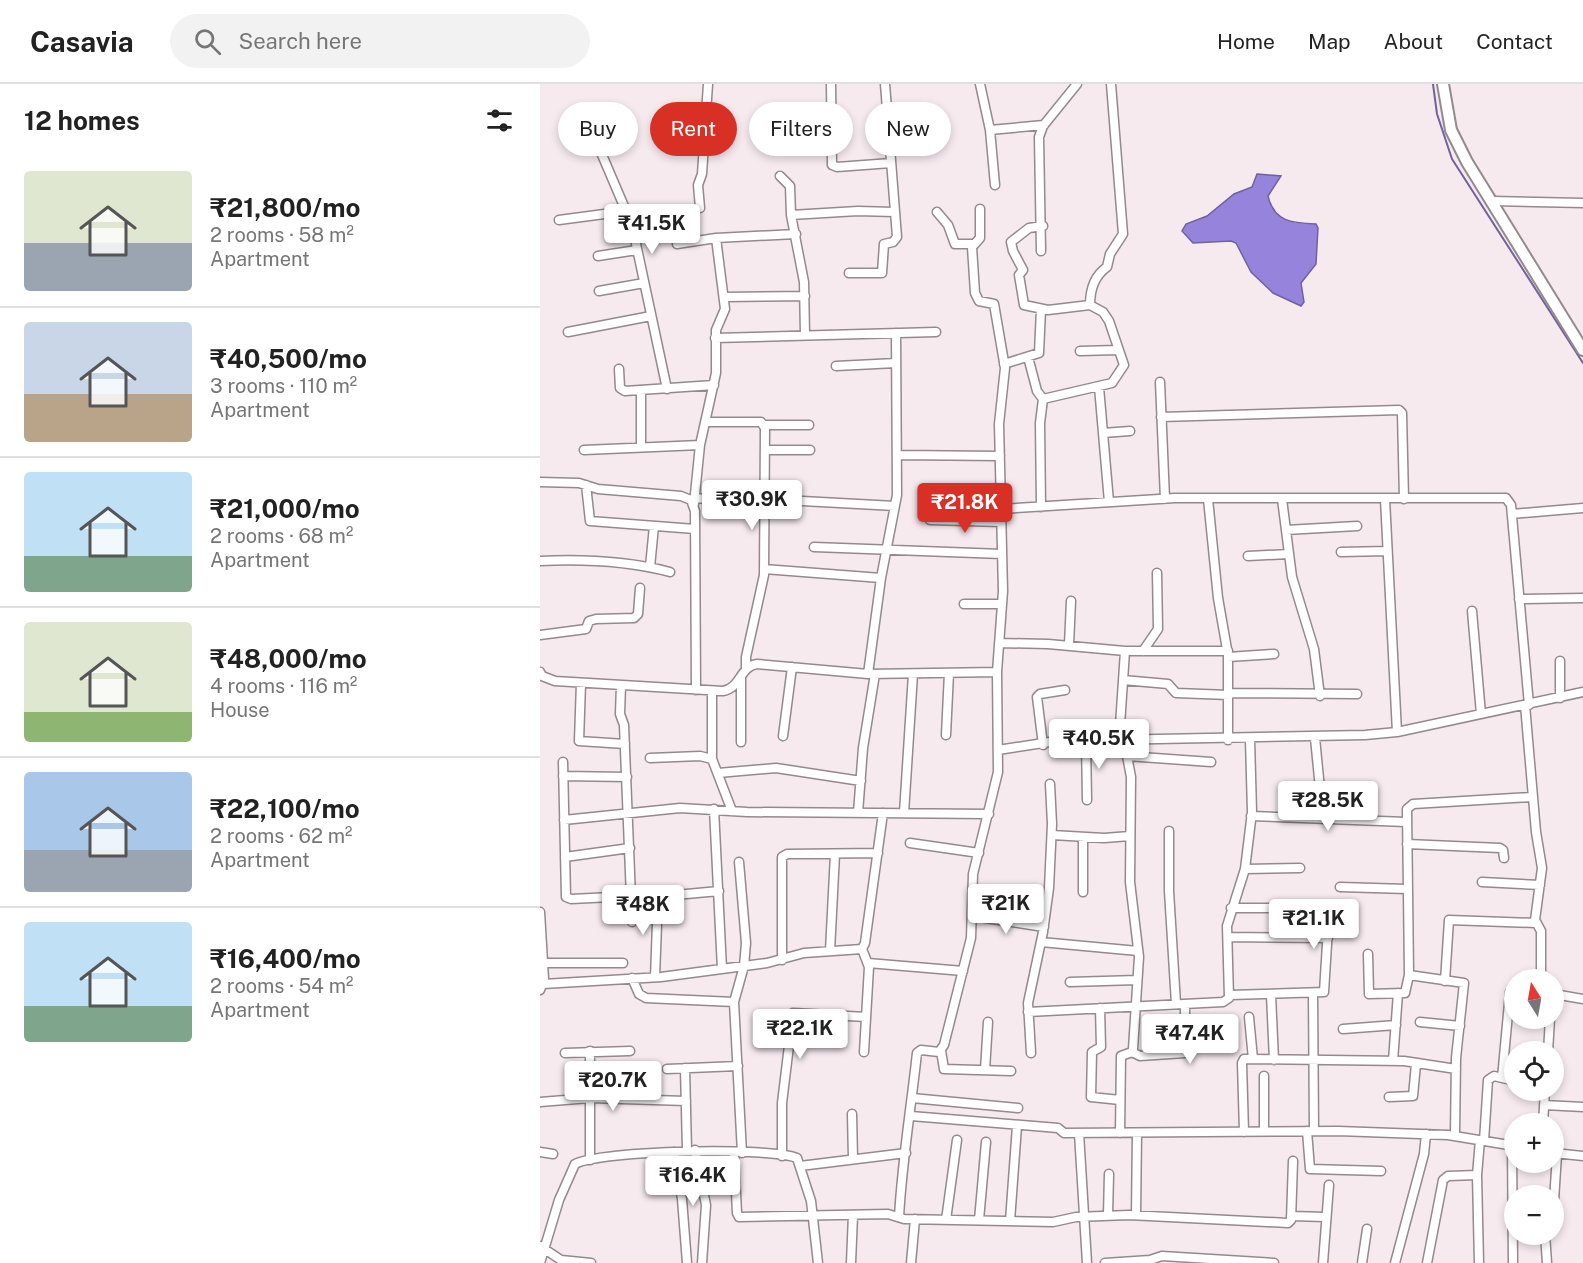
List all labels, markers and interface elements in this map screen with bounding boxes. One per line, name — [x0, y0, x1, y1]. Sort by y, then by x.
search box — [170, 14, 590, 68]
text: Casavia — [30, 25, 134, 58]
icon: search — [191, 25, 224, 58]
text: Search here — [239, 28, 362, 54]
text: Home — [1217, 29, 1275, 54]
text: Map — [1308, 29, 1351, 54]
text: About — [1384, 29, 1443, 54]
text: Contact — [1476, 29, 1553, 54]
chip: Buy — [558, 102, 638, 156]
chip: Rent — [650, 102, 737, 156]
chip: Filters — [749, 102, 853, 156]
chip: New — [865, 102, 951, 156]
icon: filters — [483, 104, 516, 137]
text: 12 homes — [24, 105, 140, 136]
text: ₹21,800/mo — [210, 192, 361, 223]
icon: home — [72, 195, 144, 267]
pin: ₹41.5K — [603, 204, 701, 255]
text: ₹41.5K — [618, 211, 686, 235]
text: 2 rooms · 58 m² — [210, 223, 354, 247]
text: Apartment — [210, 247, 310, 271]
text: ₹40,500/mo — [210, 343, 367, 374]
icon: home — [72, 346, 144, 418]
text: 3 rooms · 110 m² — [210, 374, 357, 398]
text: Apartment — [210, 398, 310, 422]
pin: ₹30.9K — [703, 480, 801, 531]
pin: ₹21.8K — [916, 483, 1014, 534]
text: ₹30.9K — [716, 487, 788, 511]
text: ₹21.8K — [931, 490, 999, 514]
text: ₹21,000/mo — [210, 493, 360, 524]
icon: home — [72, 496, 144, 568]
text: 2 rooms · 68 m² — [210, 524, 353, 548]
text: Apartment — [210, 548, 310, 572]
text: ₹48,000/mo — [210, 643, 367, 674]
icon: home — [72, 646, 144, 718]
text: 4 rooms · 116 m² — [210, 674, 357, 698]
text: House — [210, 698, 270, 722]
pin: ₹40.5K — [1050, 719, 1148, 770]
text: ₹40.5K — [1063, 726, 1135, 750]
pin: ₹28.5K — [1279, 781, 1377, 832]
text: ₹28.5K — [1292, 788, 1364, 812]
text: ₹22,100/mo — [210, 793, 360, 824]
icon: home — [72, 796, 144, 868]
text: 2 rooms · 62 m² — [210, 824, 352, 848]
text: Apartment — [210, 848, 310, 872]
pin: ₹21K — [970, 884, 1042, 935]
pin: ₹48K — [607, 885, 679, 936]
text: ₹21K — [982, 891, 1030, 915]
text: ₹48K — [616, 892, 670, 916]
pin: ₹21.1K — [1265, 899, 1363, 950]
text: ₹21.1K — [1283, 906, 1345, 930]
text: ₹16,400/mo — [210, 943, 361, 974]
icon: home — [72, 946, 144, 1018]
north arrow — [1504, 969, 1564, 1029]
map controls — [1504, 969, 1564, 1245]
text: 2 rooms · 54 m² — [210, 974, 353, 998]
text: Apartment — [210, 998, 310, 1022]
pin: ₹22.1K — [751, 1009, 849, 1060]
pin: ₹47.4K — [1141, 1014, 1239, 1065]
text: ₹22.1K — [767, 1016, 833, 1040]
text: ₹47.4K — [1155, 1021, 1225, 1045]
button: locate — [1504, 1041, 1564, 1101]
pin: ₹20.7K — [564, 1061, 662, 1112]
text: ₹20.7K — [578, 1068, 648, 1092]
button: + — [1504, 1113, 1564, 1173]
pin: ₹16.4K — [644, 1156, 742, 1207]
text: ₹16.4K — [659, 1163, 727, 1187]
button: − — [1504, 1185, 1564, 1245]

